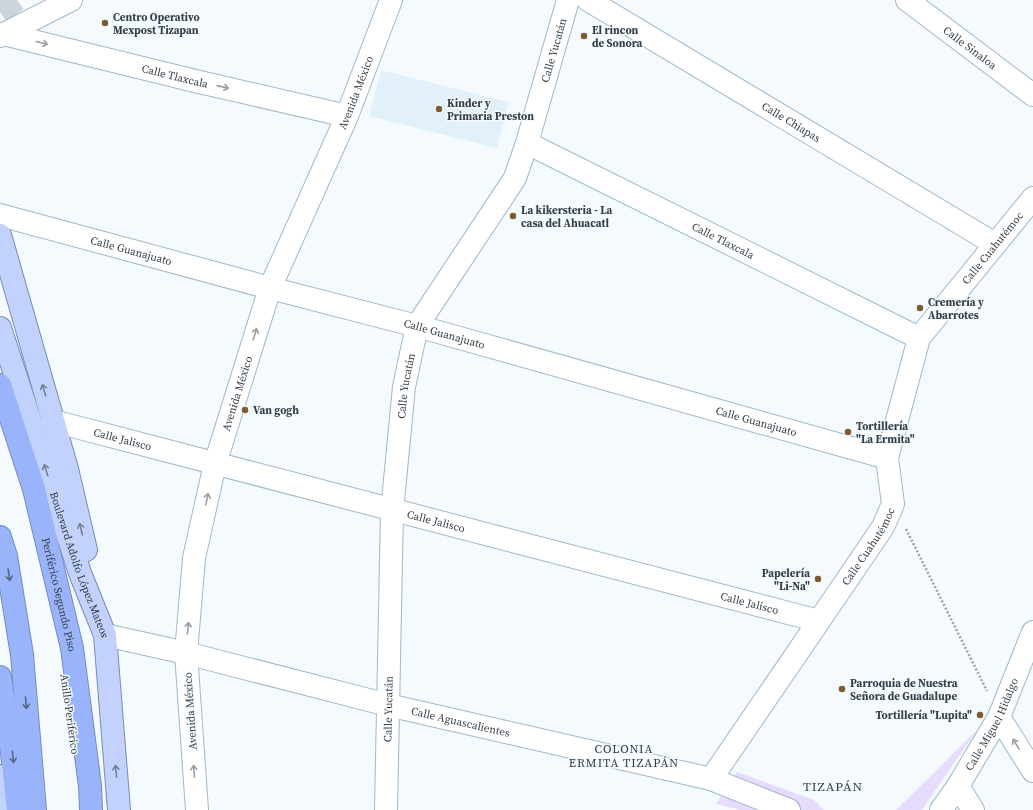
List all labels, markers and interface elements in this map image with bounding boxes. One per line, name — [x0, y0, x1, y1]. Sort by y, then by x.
place label: Centro Operativo Mexpost Tizapan — [113, 10, 200, 38]
street label: Calle Yucatán — [538, 16, 570, 84]
marker: Centro Operativo Mexpost Tizapan — [100, 18, 110, 28]
place label: El rincon de Sonora — [592, 23, 643, 51]
street label: Calle Sinaloa — [940, 23, 1000, 73]
marker: El rincon de Sonora — [579, 31, 589, 41]
one-way arrow — [35, 40, 48, 47]
street label: Avenida México — [335, 54, 377, 132]
street label: Calle Tlaxcala — [140, 61, 210, 92]
one-way arrow — [216, 84, 229, 92]
place label: Kinder y Primaria Preston — [447, 96, 534, 124]
street label: Calle Chiapas — [759, 99, 824, 146]
marker: Kinder y Primaria Preston — [434, 104, 444, 114]
place label: La kikersteria - La casa del Ahuacatl — [521, 203, 613, 231]
street label: Calle Cuahutémoc — [959, 208, 1027, 288]
marker: La kikersteria - La casa del Ahuacatl — [508, 211, 518, 221]
street label: Calle Tlaxcala — [689, 219, 757, 263]
street label: Calle Guanajuato — [89, 233, 174, 269]
place label: Cremería y Abarrotes — [928, 295, 984, 323]
marker: Cremería y Abarrotes — [915, 303, 925, 313]
street label: Calle Guanajuato — [402, 316, 487, 353]
one-way arrow — [252, 328, 259, 341]
street label: Calle Yucatán — [394, 352, 419, 419]
street label: Avenida México — [219, 354, 256, 433]
one-way arrow — [40, 384, 47, 397]
place label: Van gogh — [253, 403, 299, 418]
street label: Calle Guanajuato — [714, 403, 799, 440]
marker: Van gogh — [240, 405, 250, 415]
place label: Tortillería "La Ermita" — [856, 419, 915, 447]
street label: Calle Jalisco — [92, 425, 153, 454]
marker: Tortillería "La Ermita" — [843, 427, 853, 437]
one-way arrow — [42, 464, 50, 476]
street label: Boulevard Adolfo López Mateos — [46, 490, 112, 639]
one-way arrow — [204, 493, 212, 506]
street label: Calle Cuahutémoc — [838, 505, 899, 589]
street label: Calle Jalisco — [405, 507, 467, 536]
one-way arrow — [77, 523, 84, 536]
street label: Periférico Segundo Piso — [38, 536, 79, 652]
place label: Papelería "Li-Na" — [762, 566, 810, 594]
one-way arrow — [5, 568, 13, 581]
marker: Papelería "Li-Na" — [813, 574, 823, 584]
street label: Calle Jalisco — [719, 589, 780, 618]
one-way arrow — [184, 621, 192, 634]
street label: Avenida México — [180, 672, 201, 750]
street label: Anillo Periférico — [56, 673, 83, 755]
street label: Calle Yucatán — [380, 675, 397, 742]
place label: Parroquia de Nuestra Señora de Guadalupe — [850, 676, 958, 704]
street label: Calle Miguel Hidalgo — [962, 676, 1022, 773]
marker: Parroquia de Nuestra Señora de Guadalupe — [837, 684, 847, 694]
one-way arrow — [22, 696, 30, 709]
street label: Calle Aguascalientes — [410, 704, 512, 741]
place label: Tortillería "Lupita" — [875, 708, 972, 723]
marker: Tortillería "Lupita" — [975, 710, 985, 720]
one-way arrow — [1012, 739, 1020, 750]
district label: COLONIA ERMITA TIZAPÁN — [569, 741, 679, 771]
one-way arrow — [9, 750, 16, 763]
one-way arrow — [113, 765, 120, 778]
one-way arrow — [191, 765, 198, 778]
district label: TIZAPÁN — [803, 778, 863, 795]

